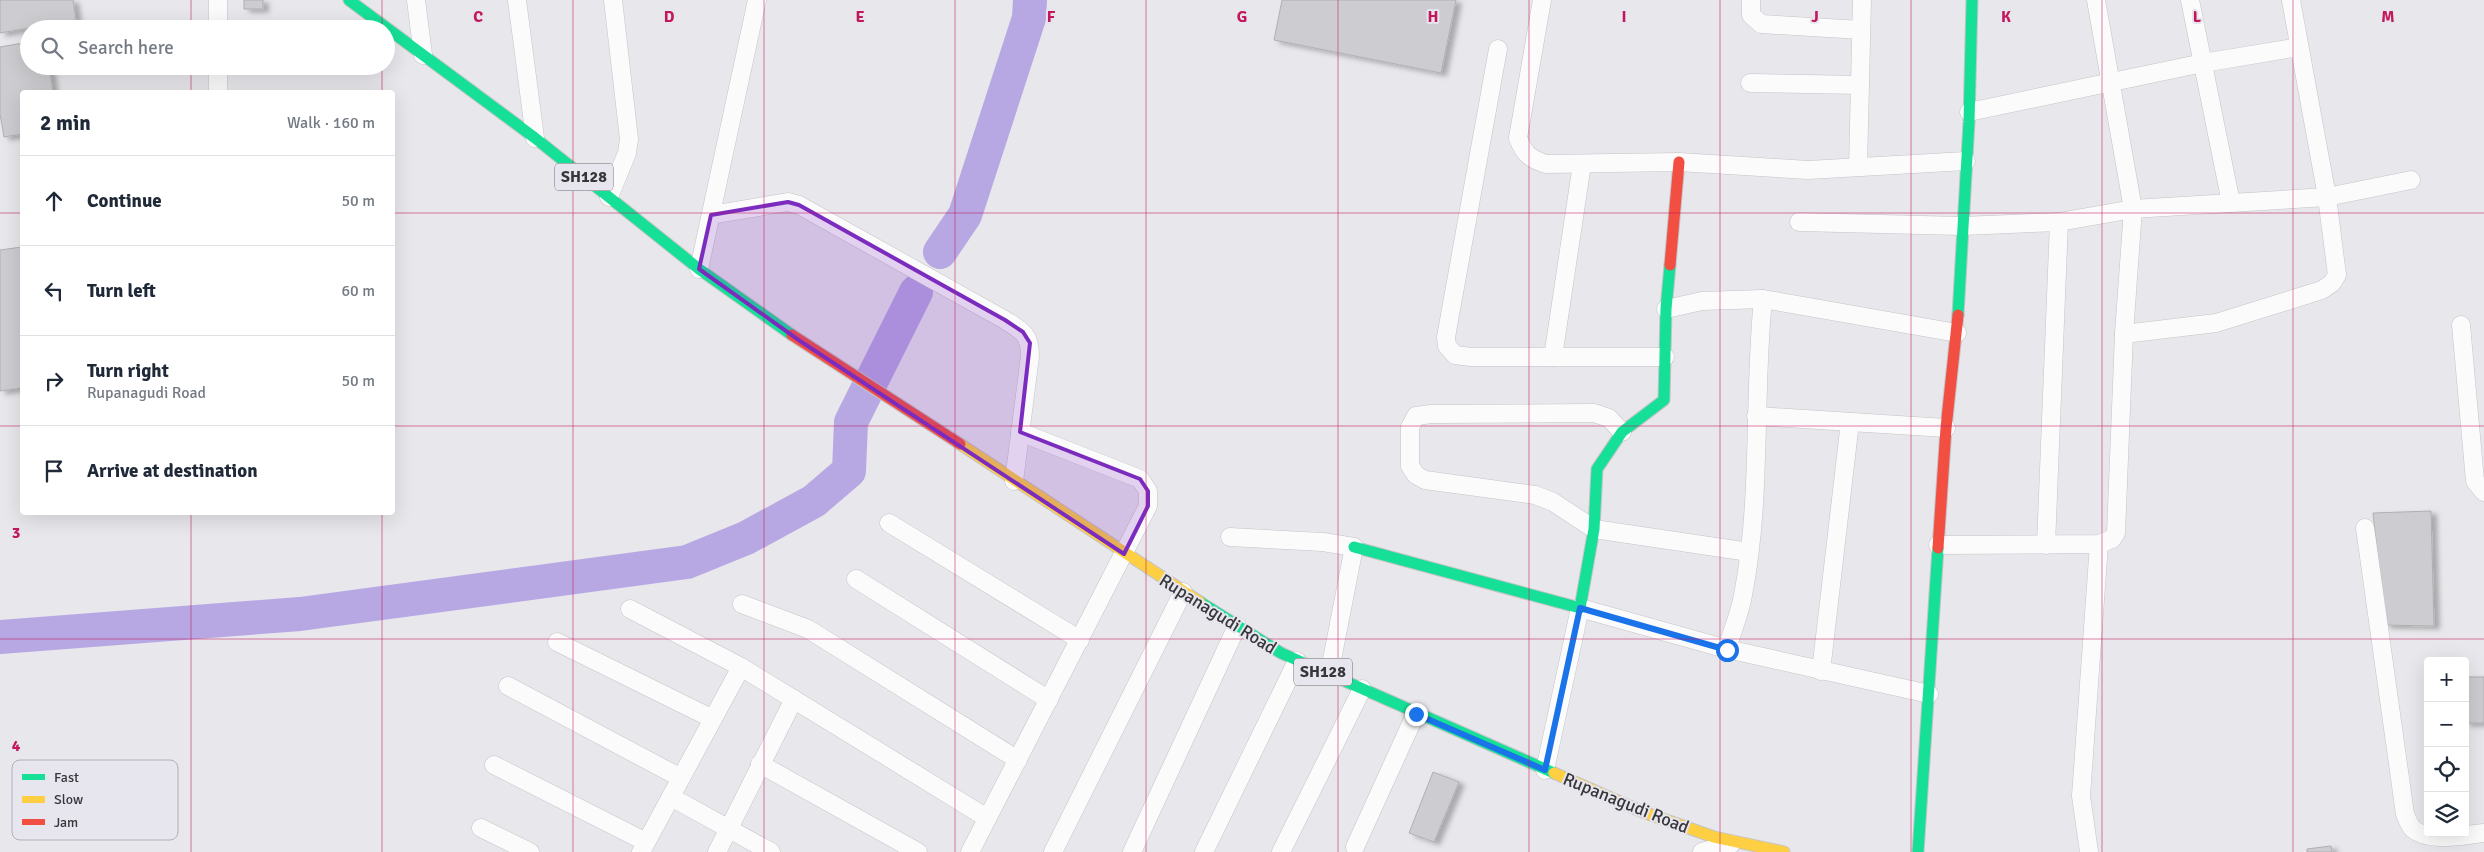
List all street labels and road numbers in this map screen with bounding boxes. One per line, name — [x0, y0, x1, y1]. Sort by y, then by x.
road number: SH128 — [555, 163, 613, 190]
street label: Rupanagudi Road — [1155, 569, 1281, 659]
road number: SH128 — [1294, 659, 1352, 686]
street label: Rupanagudi Road — [1560, 768, 1692, 838]

